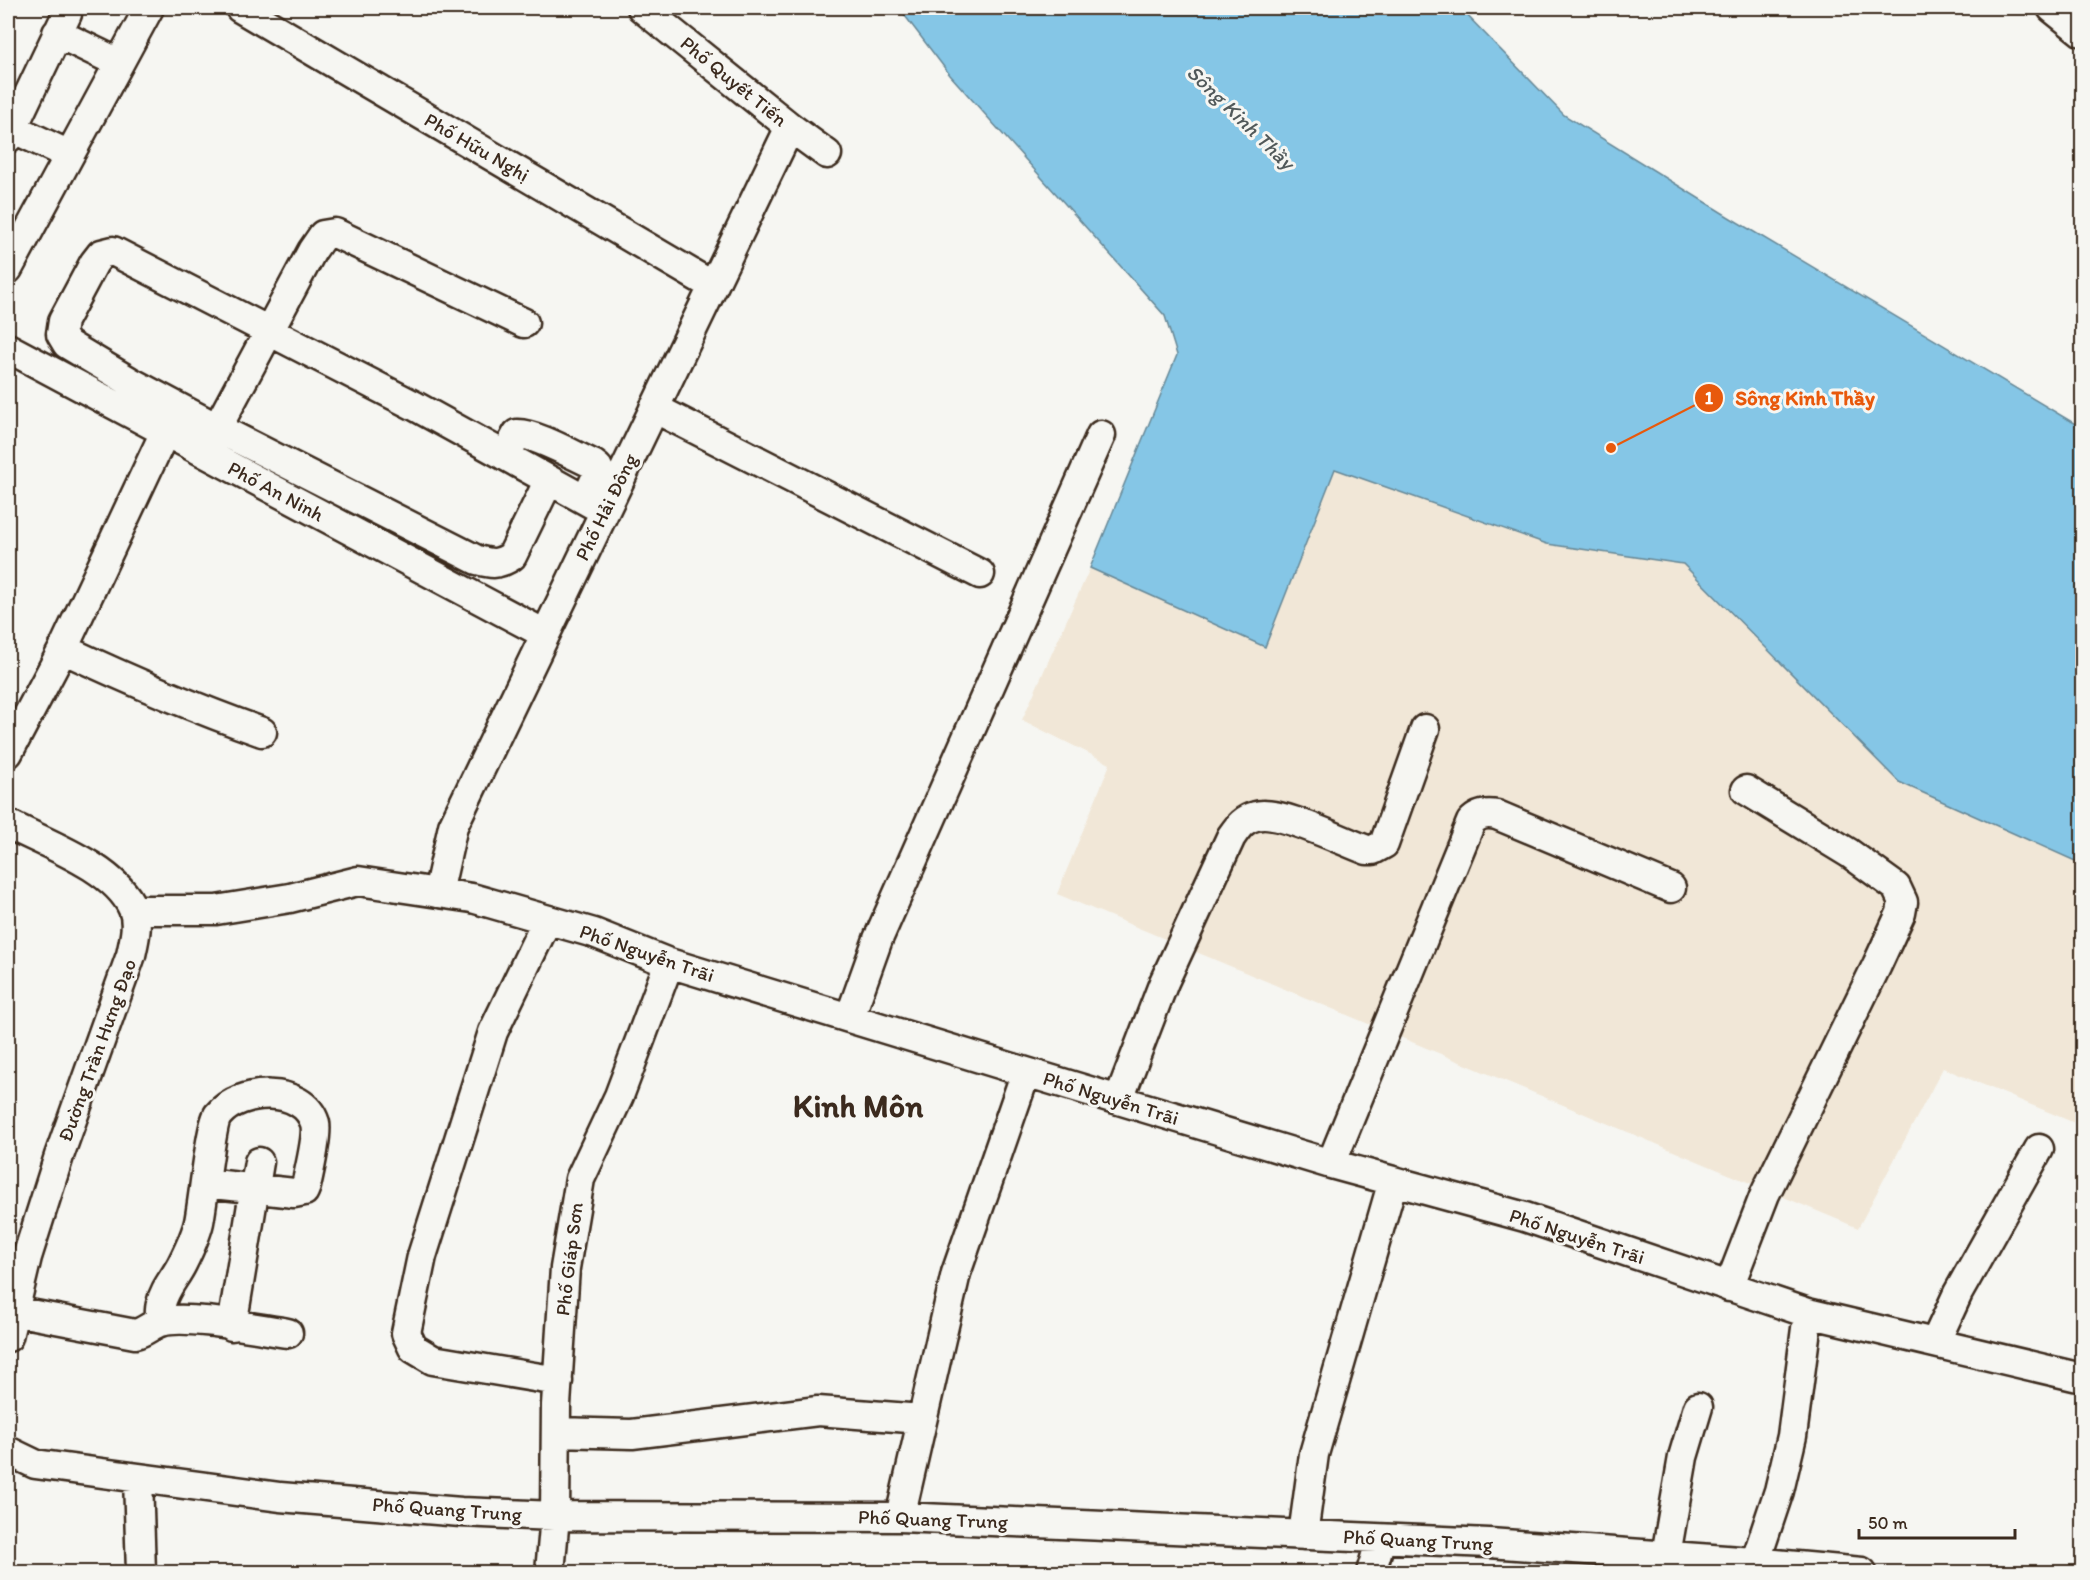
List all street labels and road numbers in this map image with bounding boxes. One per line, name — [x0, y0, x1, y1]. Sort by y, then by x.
street label: Phố Quyết Tiến — [676, 31, 792, 131]
street label: Phố Hữu Nghị — [420, 107, 534, 187]
street label: Phố Hải Đông — [570, 449, 643, 564]
street label: Phố An Ninh — [224, 456, 328, 527]
street label: Phố Nguyễn Trãi — [577, 919, 717, 987]
street label: Đường Trần Hưng Đạo — [53, 955, 141, 1145]
street label: Phố Nguyễn Trãi — [1040, 1066, 1182, 1130]
street label: Phố Giáp Sơn — [550, 1201, 588, 1317]
street label: Phố Nguyễn Trãi — [1506, 1203, 1648, 1269]
street label: Phố Quang Trung — [371, 1492, 523, 1526]
street label: Phố Quang Trung — [858, 1504, 1009, 1534]
street label: Phố Quang Trung — [1342, 1524, 1494, 1556]

